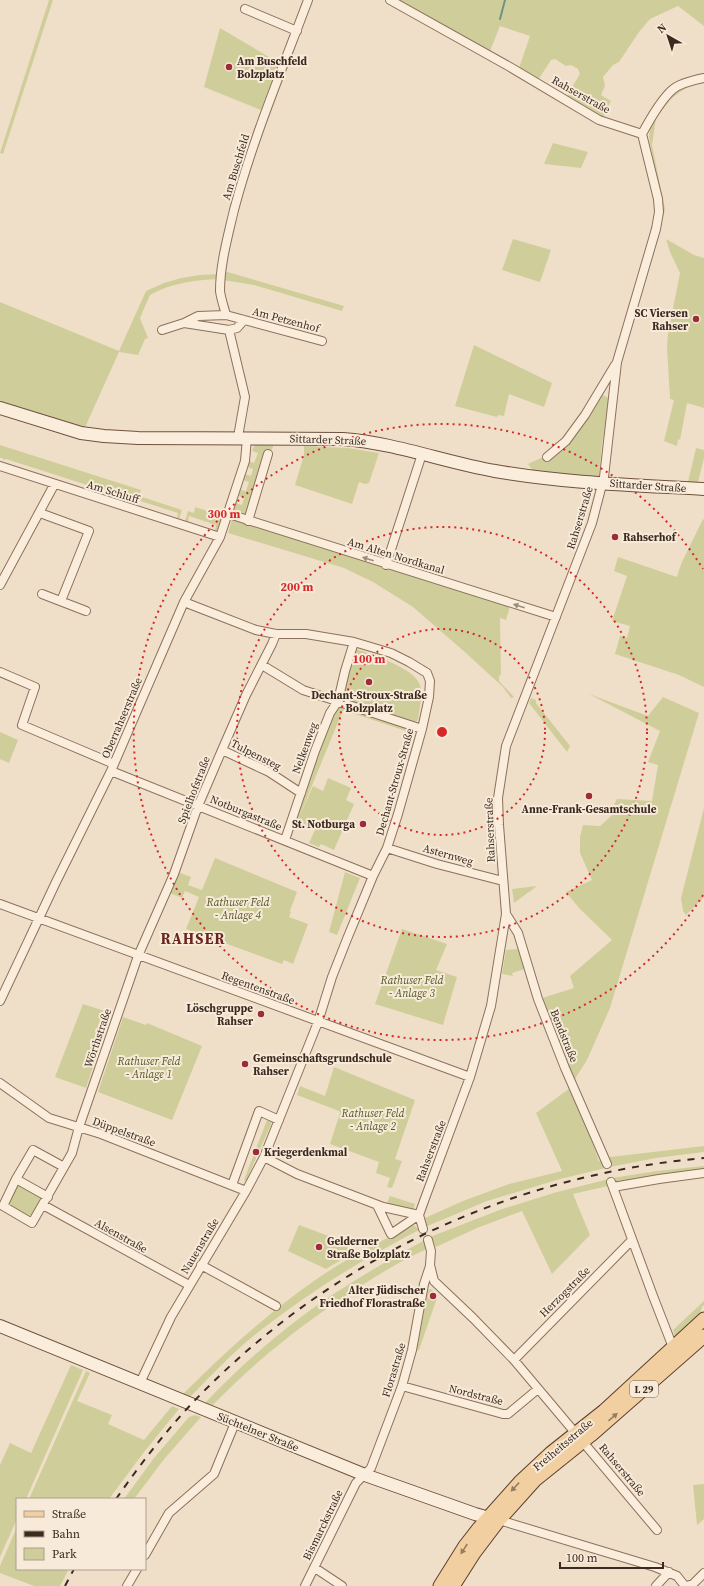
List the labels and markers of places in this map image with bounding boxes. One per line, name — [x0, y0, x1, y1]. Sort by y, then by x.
place label: Am Buschfeld Bolzplatz — [237, 54, 308, 82]
marker: Am Buschfeld Bolzplatz — [224, 62, 234, 72]
place label: SC Viersen Rahser — [635, 306, 689, 334]
marker: SC Viersen Rahser — [691, 314, 701, 324]
place label: Rahserhof — [623, 530, 678, 545]
marker: Rahserhof — [610, 532, 620, 542]
marker: Dechant-Stroux-Straße Bolzplatz — [364, 677, 374, 687]
place label: Dechant-Stroux-Straße Bolzplatz — [311, 688, 427, 716]
centre of rings — [435, 725, 449, 739]
marker: Anne-Frank-Gesamtschule — [584, 791, 594, 801]
place label: Anne-Frank-Gesamtschule — [522, 802, 657, 817]
place label: St. Notburga — [292, 817, 355, 832]
marker: St. Notburga — [358, 819, 368, 829]
place label: Löschgruppe Rahser — [186, 1001, 254, 1029]
marker: Löschgruppe Rahser — [256, 1009, 266, 1019]
place label: Gemeinschaftsgrundschule Rahser — [253, 1051, 392, 1079]
marker: Gemeinschaftsgrundschule Rahser — [240, 1059, 250, 1069]
place label: Kriegerdenkmal — [264, 1145, 348, 1160]
marker: Kriegerdenkmal — [251, 1147, 261, 1157]
place label: Gelderner Straße Bolzplatz — [327, 1234, 410, 1262]
marker: Gelderner Straße Bolzplatz — [314, 1242, 324, 1252]
place label: Alter Jüdischer Friedhof Florastraße — [319, 1283, 426, 1311]
marker: Alter Jüdischer Friedhof Florastraße — [428, 1291, 438, 1301]

